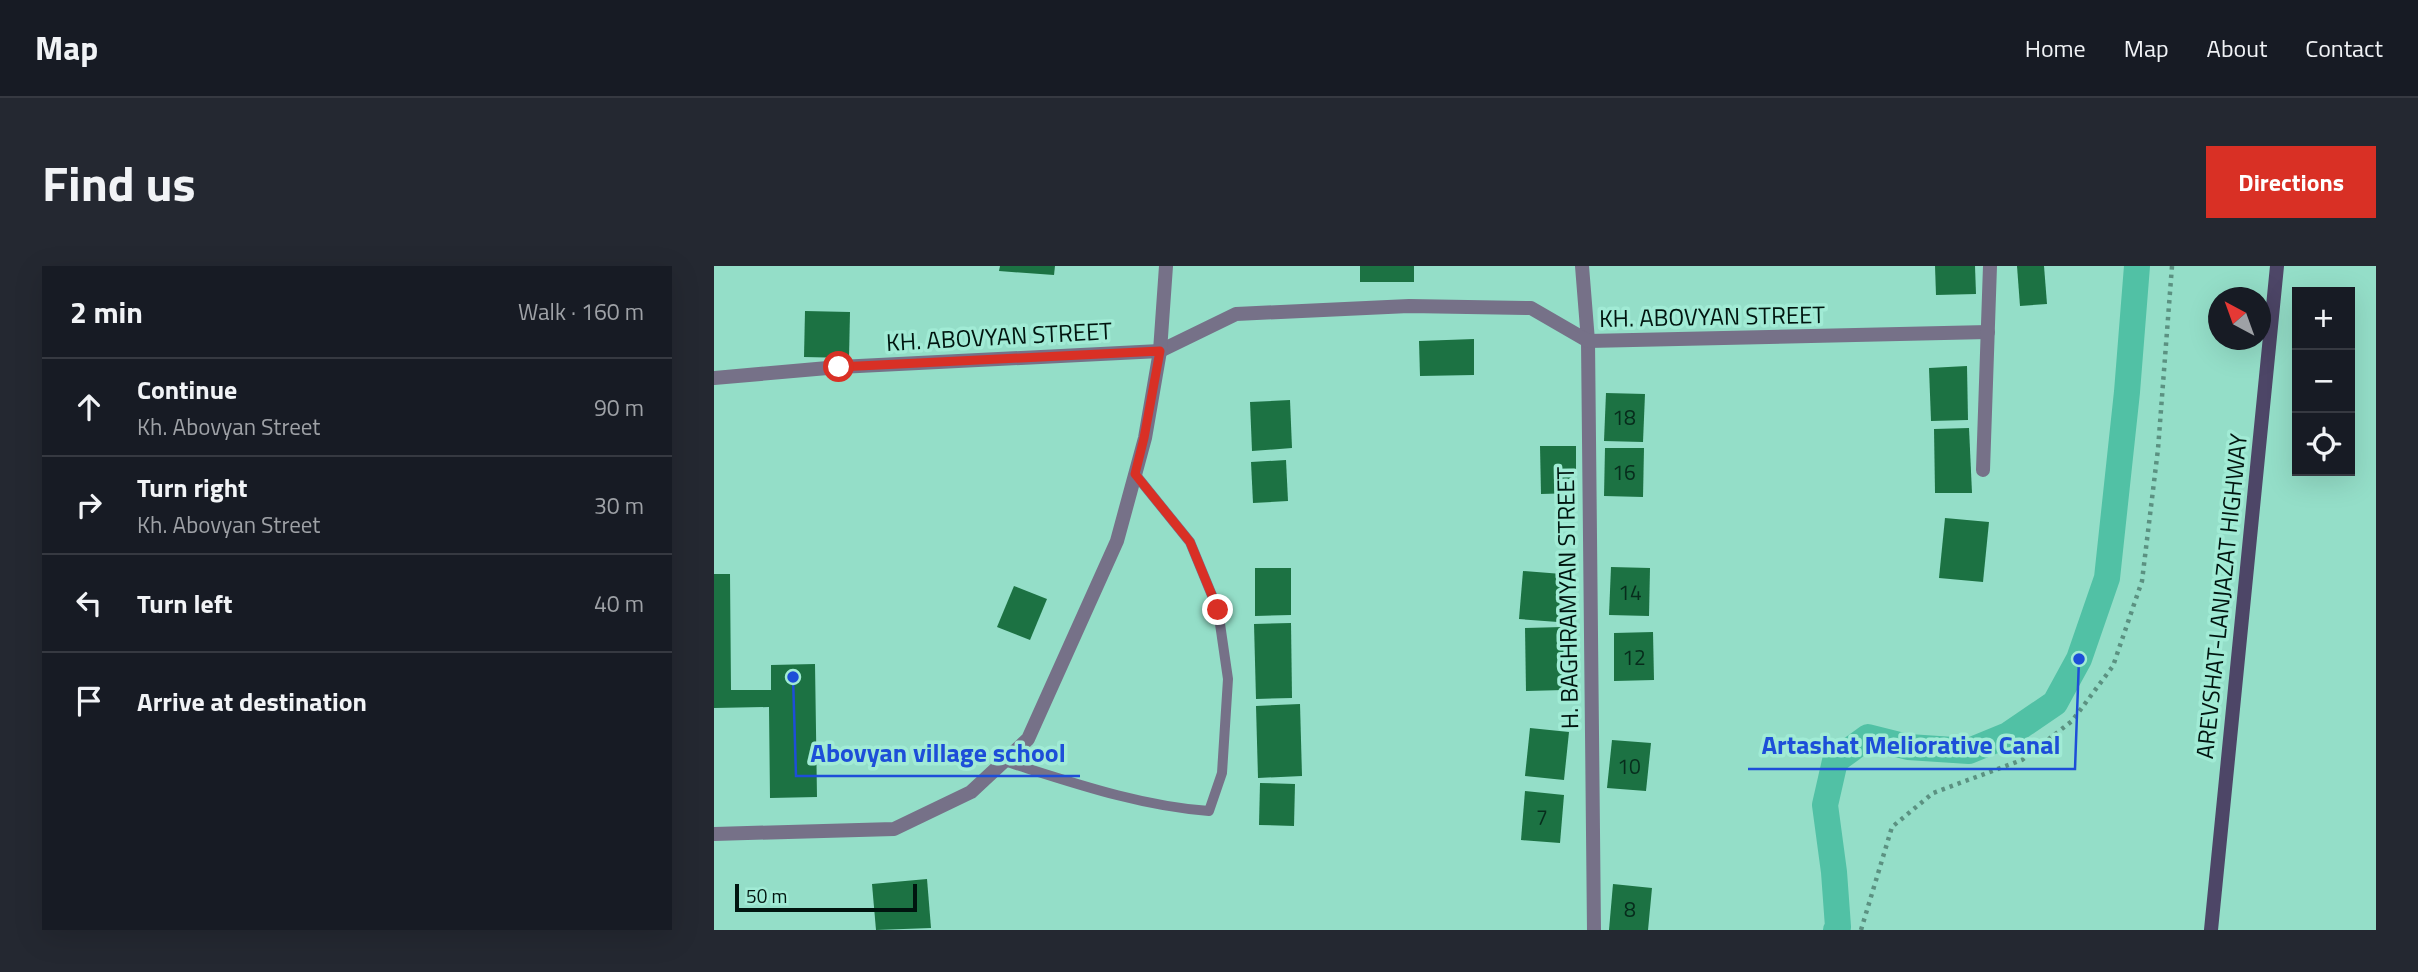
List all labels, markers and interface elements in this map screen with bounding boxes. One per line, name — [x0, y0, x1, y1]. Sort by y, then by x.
text: Map — [35, 23, 98, 73]
text: Home — [2025, 30, 2086, 66]
text: Map — [2124, 30, 2169, 66]
text: About — [2207, 30, 2267, 66]
text: Contact — [2305, 30, 2383, 66]
text: Find us — [42, 145, 196, 220]
button: Directions — [2206, 146, 2376, 218]
north arrow — [2208, 287, 2271, 350]
map controls — [2292, 287, 2355, 476]
button: + — [2292, 287, 2355, 350]
text: 2 min — [70, 289, 143, 335]
text: Walk · 160 m — [518, 294, 644, 329]
street label: KH. ABOVYAN STREET — [1599, 296, 1826, 336]
street label: KH. ABOVYAN STREET — [885, 312, 1113, 360]
button: − — [2292, 350, 2355, 413]
route start — [823, 351, 854, 382]
text: Continue — [137, 370, 237, 409]
icon: ahead — [70, 388, 108, 426]
text: 90 m — [594, 390, 644, 425]
house number: 18 — [1612, 401, 1636, 433]
text: Kh. Abovyan Street — [137, 409, 320, 444]
button: locate — [2292, 413, 2355, 476]
street label: AREVSHAT-LANJAZAT HIGHWAY — [2186, 431, 2256, 761]
house number: 16 — [1612, 456, 1636, 488]
street label: H. BAGHRAMYAN STREET — [1547, 466, 1587, 730]
text: Turn right — [137, 468, 248, 507]
icon: right — [70, 486, 108, 524]
text: 30 m — [594, 488, 644, 523]
text: Kh. Abovyan Street — [137, 507, 320, 542]
house number: 14 — [1618, 576, 1642, 608]
icon: left — [70, 584, 108, 622]
text: Turn left — [137, 584, 232, 623]
text: 40 m — [594, 586, 644, 621]
route end — [1202, 594, 1233, 625]
house number: 12 — [1622, 641, 1646, 673]
icon: arrive — [70, 682, 108, 720]
text: Arrive at destination — [137, 682, 367, 721]
callout: Artashat Meliorative Canal — [1748, 722, 2075, 769]
text: Artashat Meliorative Canal — [1761, 725, 2061, 764]
callout: Abovyan village school — [796, 729, 1080, 776]
text: Abovyan village school — [810, 733, 1066, 772]
house number: 10 — [1617, 750, 1641, 782]
house number: 7 — [1536, 801, 1548, 833]
scale bar — [735, 881, 917, 913]
text: 50 m — [746, 881, 787, 910]
house number: 8 — [1624, 893, 1636, 925]

